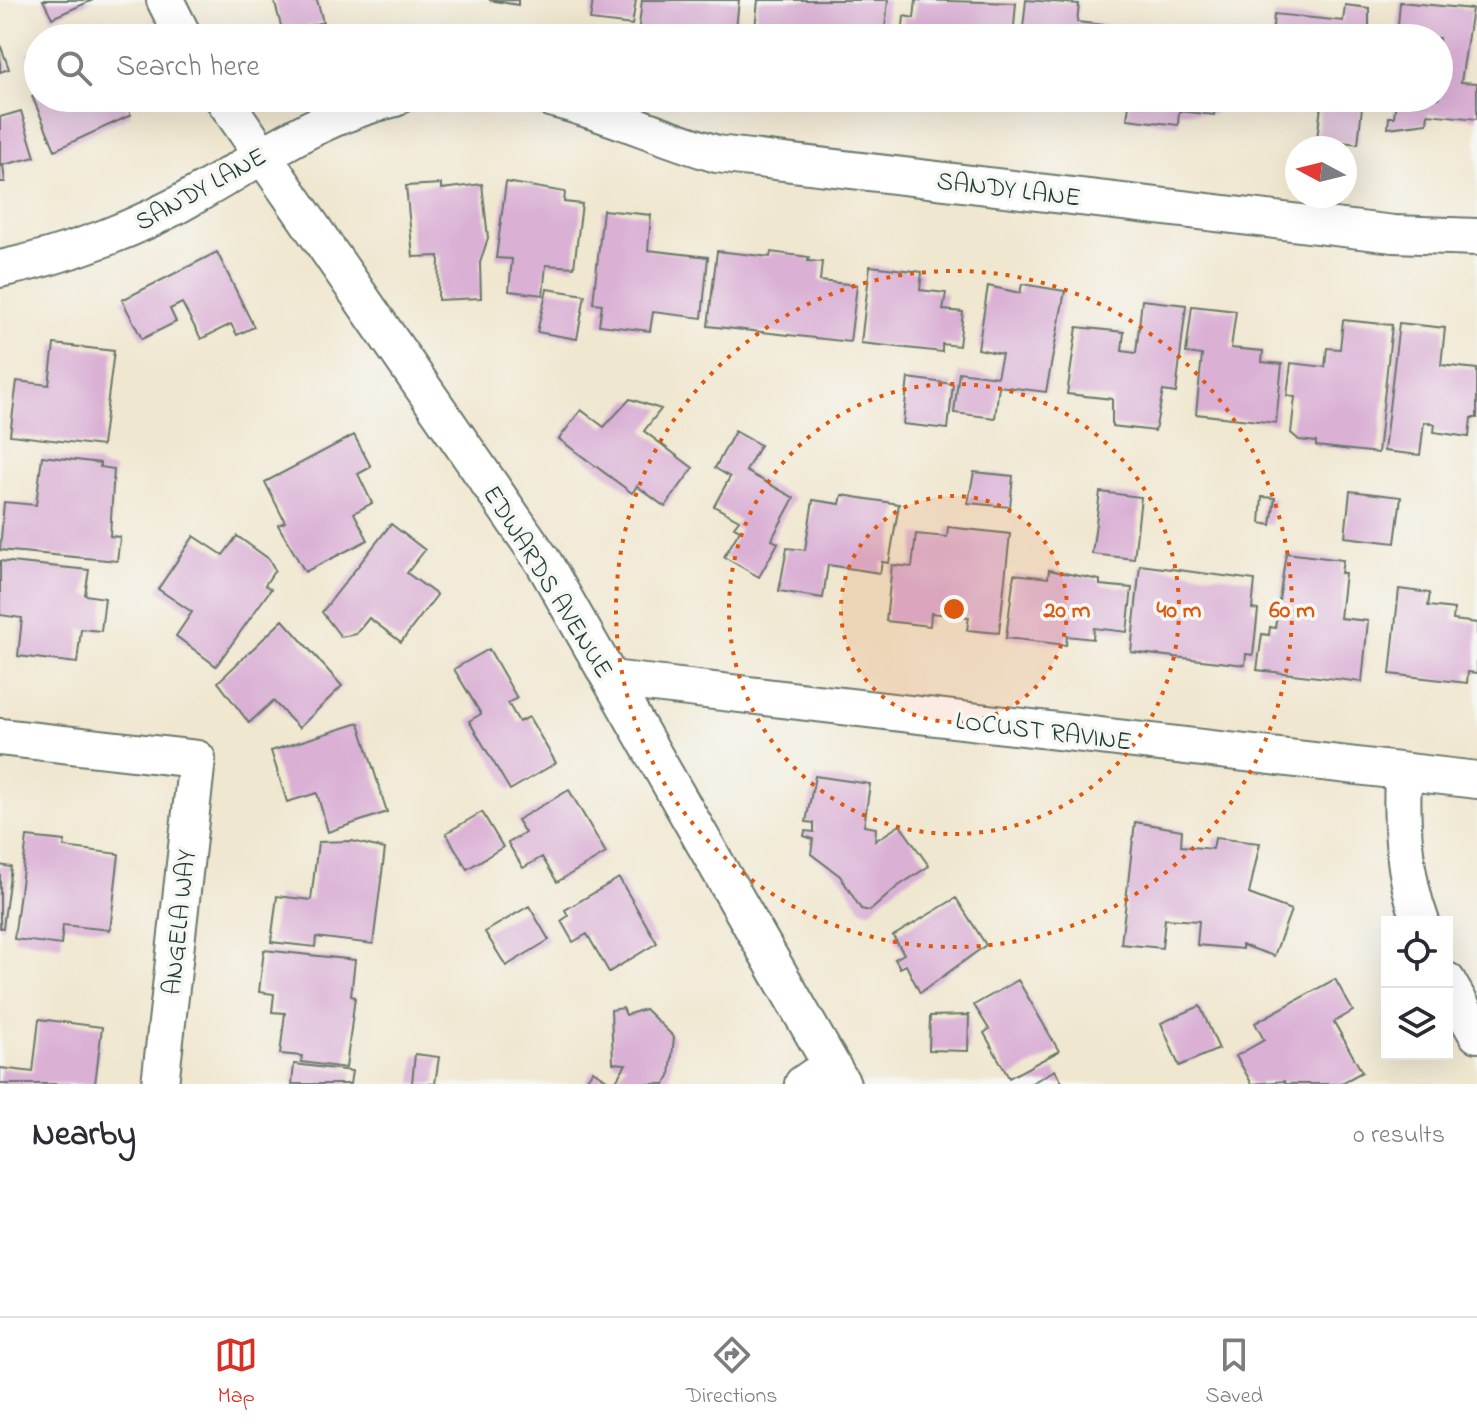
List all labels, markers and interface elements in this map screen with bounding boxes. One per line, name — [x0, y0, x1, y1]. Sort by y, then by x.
search box — [24, 24, 1453, 112]
icon: search — [52, 46, 96, 90]
text: Search here — [116, 46, 260, 90]
north arrow — [1285, 136, 1357, 208]
street label: SANDY LANE — [129, 139, 274, 242]
street label: SANDY LANE — [934, 163, 1083, 219]
street label: EDWARDS AVENUE — [472, 479, 621, 687]
text: 20 m — [1043, 594, 1091, 629]
text: 40 m — [1157, 594, 1202, 629]
text: 60 m — [1269, 594, 1315, 629]
centre of rings — [940, 595, 968, 623]
street label: LOCUST RAVINE — [953, 703, 1134, 763]
street label: ANGELA WAY — [154, 848, 208, 997]
map controls — [1381, 916, 1453, 1060]
button: locate — [1381, 916, 1453, 988]
button: layers — [1381, 988, 1453, 1060]
text: Nearby — [32, 1111, 136, 1161]
text: 0 results — [1353, 1117, 1445, 1155]
tab: Map — [214, 1333, 258, 1413]
tab: Directions — [686, 1333, 777, 1413]
tab: Saved — [1206, 1333, 1263, 1413]

